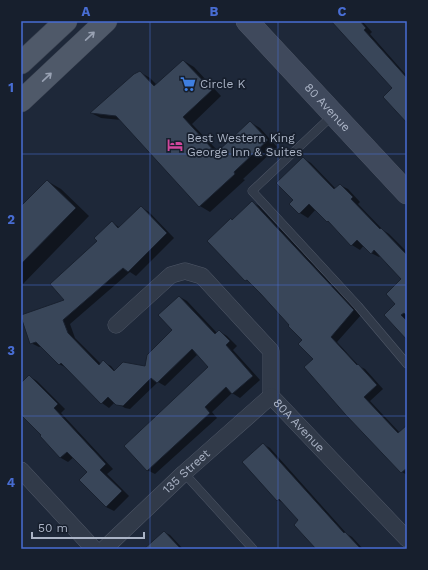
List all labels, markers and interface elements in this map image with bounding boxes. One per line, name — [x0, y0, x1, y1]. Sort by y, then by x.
text: A — [82, 4, 91, 19]
text: B — [210, 4, 219, 19]
text: C — [338, 4, 347, 19]
one-way arrow — [85, 32, 95, 41]
one-way arrow — [42, 72, 52, 81]
supermarket icon: Circle K — [179, 75, 197, 93]
place label: Circle K — [200, 77, 246, 91]
text: 1 — [8, 80, 14, 95]
street label: 80 Avenue — [301, 80, 353, 135]
place label: Best Western King George Inn & Suites — [187, 131, 302, 159]
hotel icon: Best Western King George Inn & Suites — [166, 136, 184, 154]
text: 2 — [7, 212, 15, 227]
text: 3 — [7, 343, 15, 358]
street label: 80A Avenue — [270, 396, 328, 455]
street label: 135 Street — [160, 446, 213, 497]
text: 4 — [7, 475, 16, 490]
scale bar — [32, 514, 144, 540]
text: 50 m — [38, 521, 68, 535]

